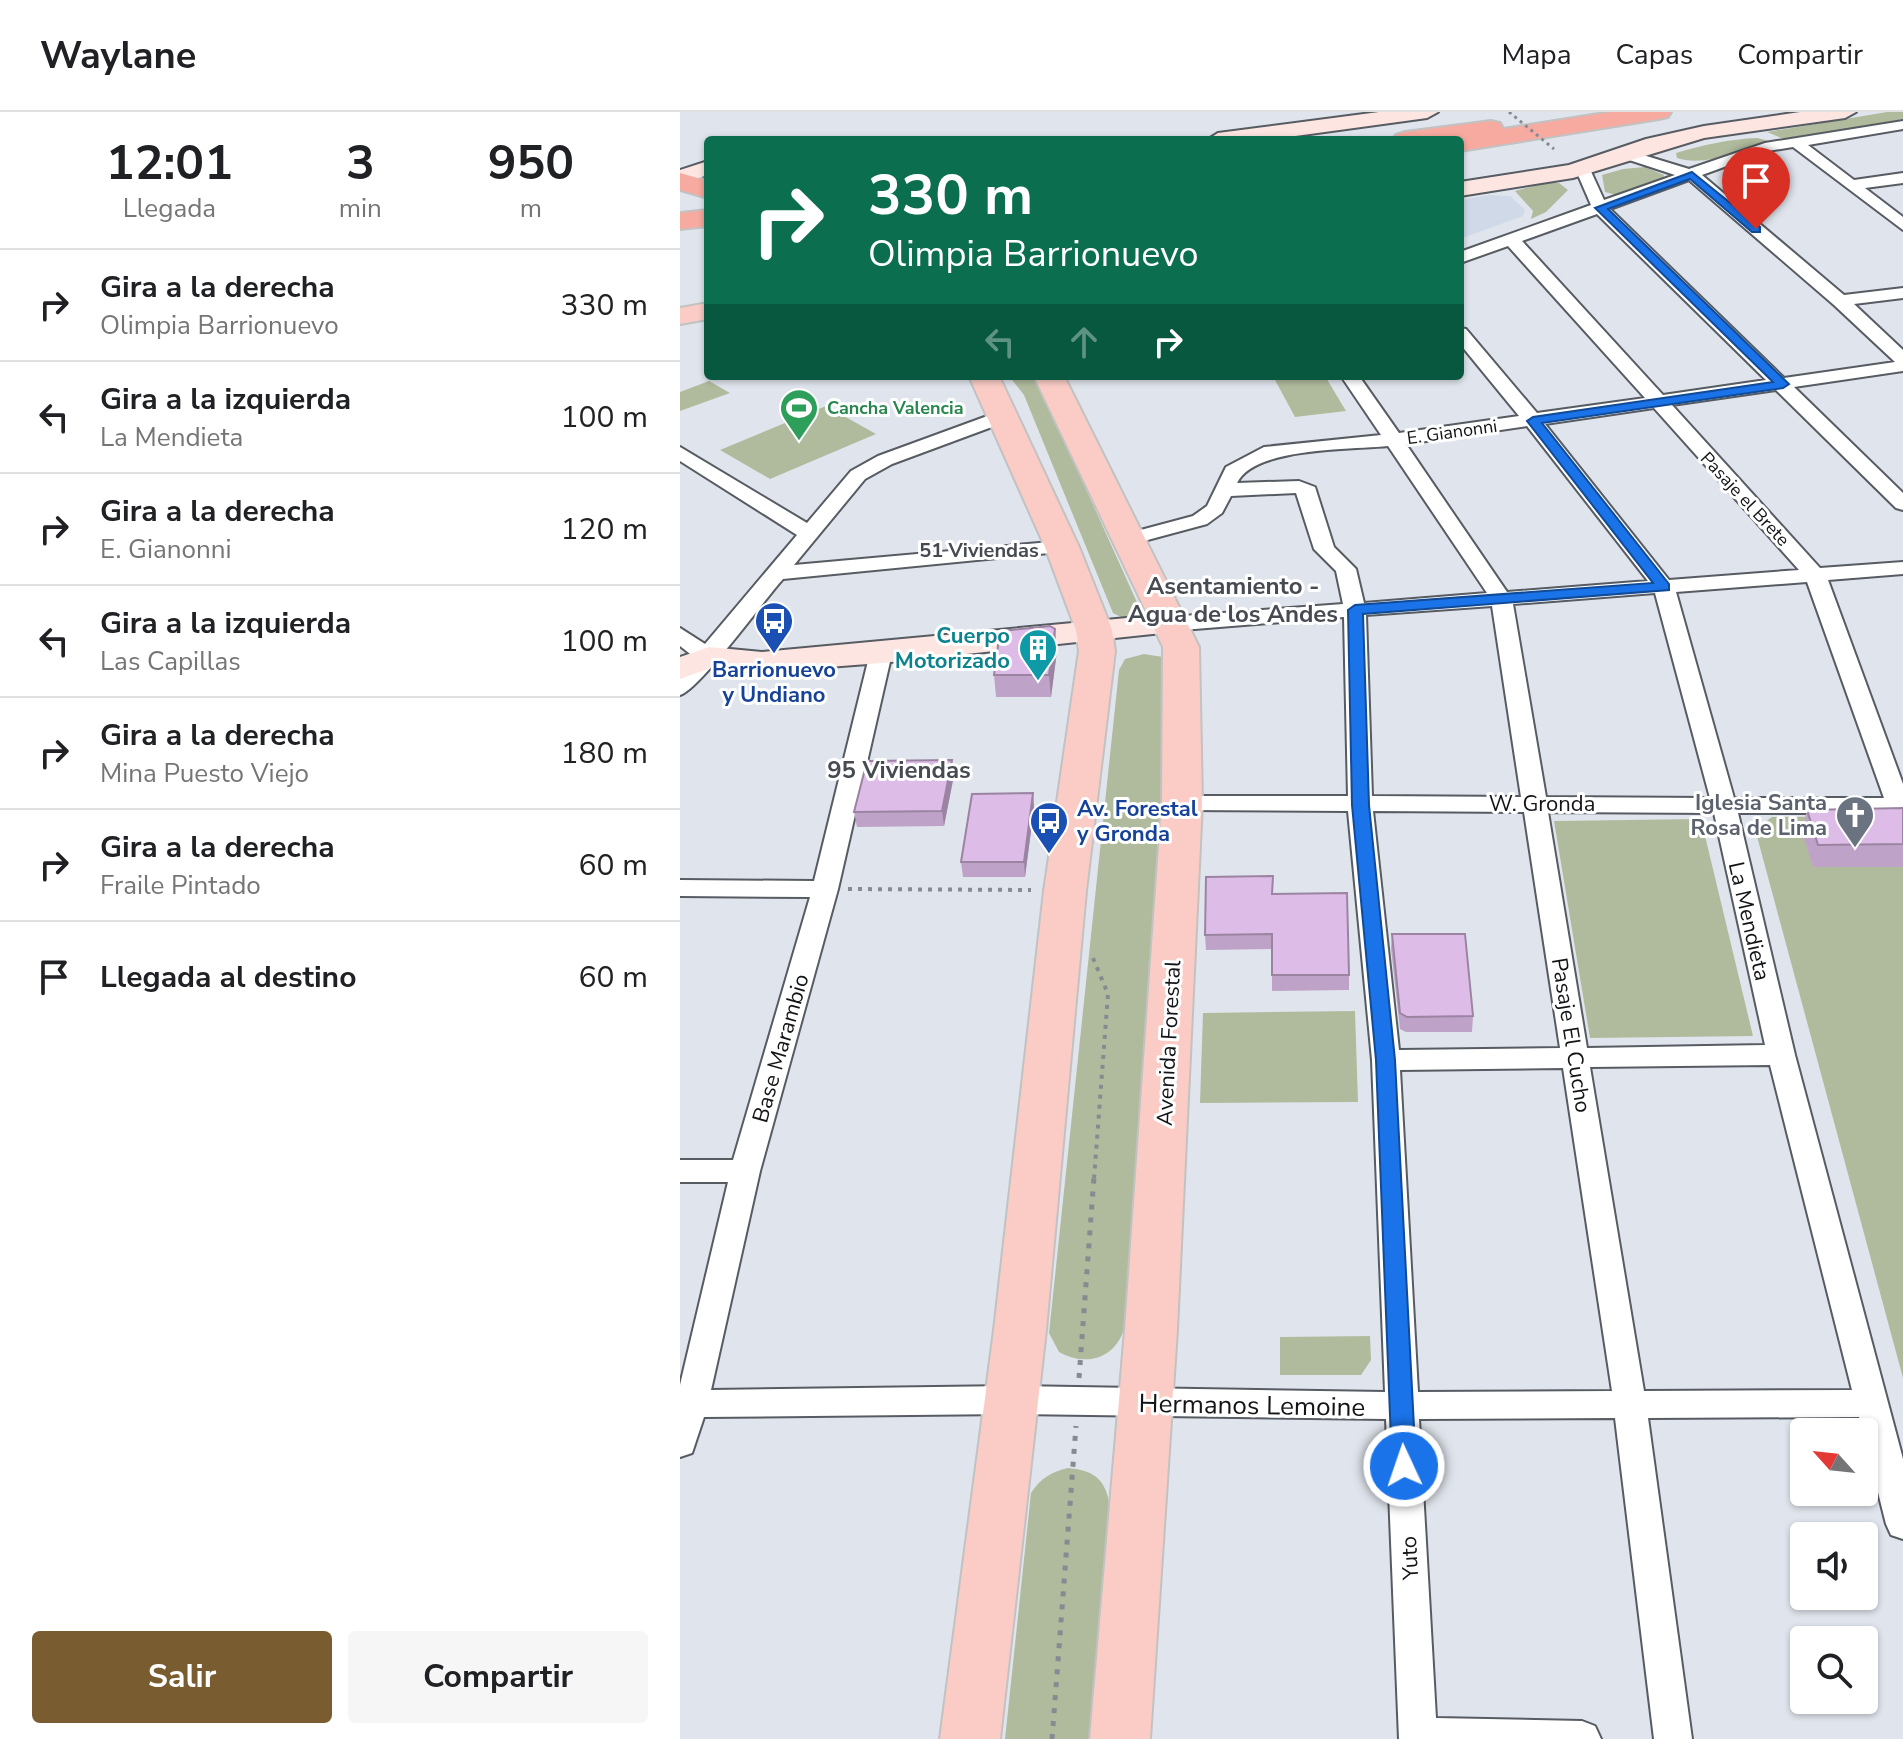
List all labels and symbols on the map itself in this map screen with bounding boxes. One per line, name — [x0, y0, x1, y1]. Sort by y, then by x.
pin — [1722, 147, 1790, 229]
sports icon: Cancha Valencia — [778, 387, 820, 442]
place label: Cancha Valencia — [827, 396, 963, 420]
street label: E. Gianonni — [1405, 414, 1499, 450]
street label: Pasaje el Brete — [1695, 447, 1795, 551]
district label: 51 Viviendas — [919, 537, 1039, 564]
district label: Asentamiento - Agua de los Andes — [1128, 570, 1338, 630]
bus stop icon: Barrionuevo y Undiano — [753, 600, 795, 655]
place label: Cuerpo Motorizado — [895, 621, 1010, 676]
building icon: Cuerpo Motorizado — [1017, 627, 1059, 682]
place label: Barrionuevo y Undiano — [712, 655, 836, 710]
district label: 95 Viviendas — [827, 754, 971, 786]
place label: Iglesia Santa Rosa de Lima — [1690, 788, 1827, 843]
street label: W. Gronda — [1489, 789, 1595, 819]
place label: Av. Forestal y Gronda — [1076, 794, 1198, 849]
church icon: Iglesia Santa Rosa de Lima — [1834, 794, 1876, 849]
bus stop icon: Av. Forestal y Gronda — [1028, 800, 1070, 855]
street label: La Mendieta — [1721, 859, 1777, 984]
street label: Pasaje El Cucho — [1544, 955, 1598, 1115]
street label: Avenida Forestal — [1150, 959, 1188, 1127]
street label: Base Marambio — [745, 970, 817, 1126]
street label: Hermanos Lemoine — [1138, 1386, 1366, 1425]
north arrow — [1790, 1418, 1878, 1506]
position arrow — [1362, 1424, 1446, 1508]
street label: Yuto — [1394, 1535, 1426, 1582]

